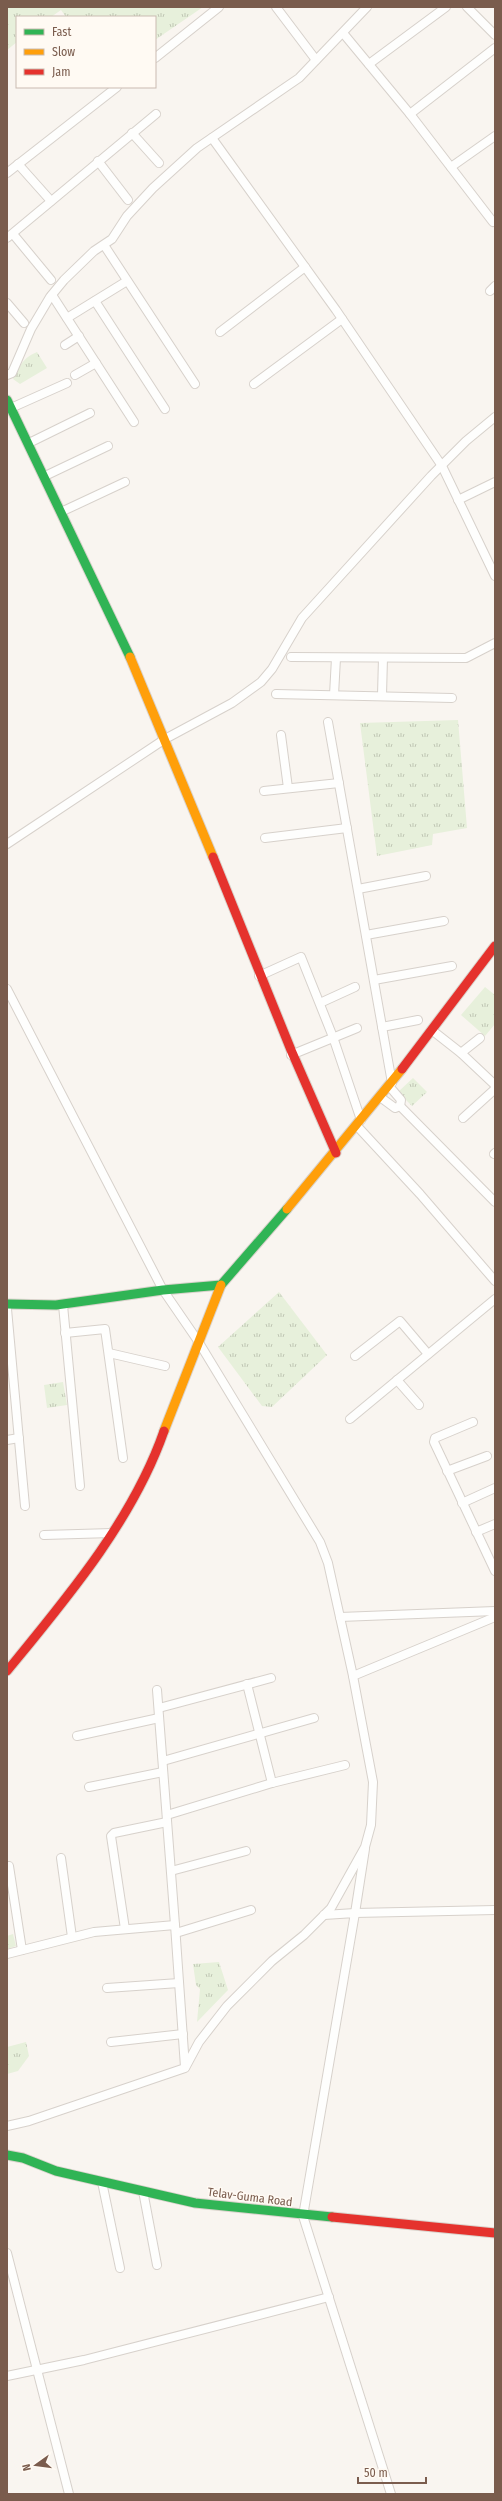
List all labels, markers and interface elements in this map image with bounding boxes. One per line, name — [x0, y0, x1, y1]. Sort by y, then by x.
legend — [16, 16, 156, 88]
text: Fast — [52, 25, 71, 39]
text: Slow — [52, 45, 75, 59]
text: Jam — [52, 65, 70, 79]
street label: Telav-Guma Road — [207, 2185, 293, 2209]
north arrow — [16, 2445, 56, 2485]
scale bar — [358, 2459, 426, 2485]
text: N — [20, 2463, 34, 2472]
text: 50 m — [364, 2466, 388, 2480]

